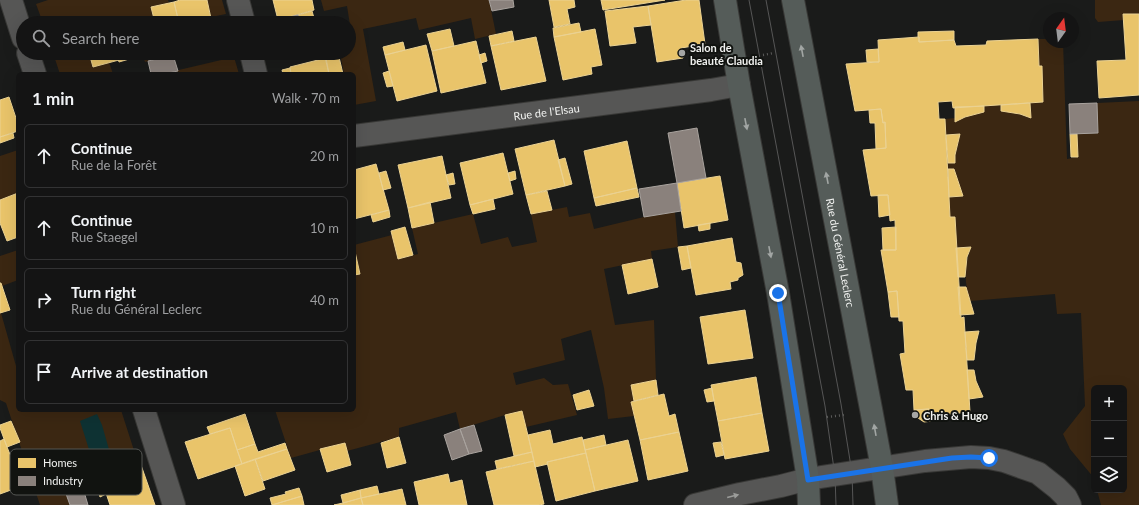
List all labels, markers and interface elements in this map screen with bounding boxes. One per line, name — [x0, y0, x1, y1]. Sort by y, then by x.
north arrow — [1043, 12, 1079, 48]
search box — [16, 16, 356, 60]
icon: search — [30, 27, 52, 49]
text: Search here — [62, 29, 139, 47]
place label: Salon de beauté Claudia — [690, 41, 763, 67]
one-way arrow — [799, 44, 805, 57]
marker: Salon de beauté Claudia — [677, 48, 687, 58]
text: 1 min — [32, 88, 74, 109]
text: Walk · 70 m — [272, 90, 340, 106]
street label: Rue de l'Elsau — [513, 101, 580, 122]
one-way arrow — [744, 118, 750, 130]
text: Continue — [71, 139, 132, 157]
icon: ahead — [33, 145, 55, 167]
text: 20 m — [310, 148, 339, 164]
text: Rue de la Forêt — [71, 157, 157, 173]
one-way arrow — [823, 172, 829, 184]
street label: Rue du Général Leclerc — [824, 197, 858, 308]
text: Continue — [71, 211, 132, 229]
icon: ahead — [33, 217, 55, 239]
text: 10 m — [310, 220, 339, 236]
text: Rue Staegel — [71, 229, 138, 245]
one-way arrow — [767, 245, 773, 258]
text: Turn right — [71, 283, 136, 301]
route end — [769, 284, 787, 302]
icon: right — [33, 289, 55, 311]
text: 40 m — [310, 292, 339, 308]
text: Rue du Général Leclerc — [71, 301, 202, 317]
icon: arrive — [33, 361, 55, 383]
text: Arrive at destination — [71, 363, 208, 381]
map controls — [1091, 385, 1127, 493]
button: + — [1091, 385, 1127, 421]
place label: Chris & Hugo — [923, 409, 988, 422]
marker: Chris & Hugo — [910, 410, 920, 420]
button: − — [1091, 421, 1127, 457]
one-way arrow — [871, 424, 877, 436]
legend — [10, 449, 142, 495]
route start — [980, 449, 998, 467]
text: Homes — [43, 456, 77, 469]
button: layers — [1091, 457, 1127, 493]
text: Industry — [43, 474, 83, 487]
one-way arrow — [727, 492, 739, 498]

